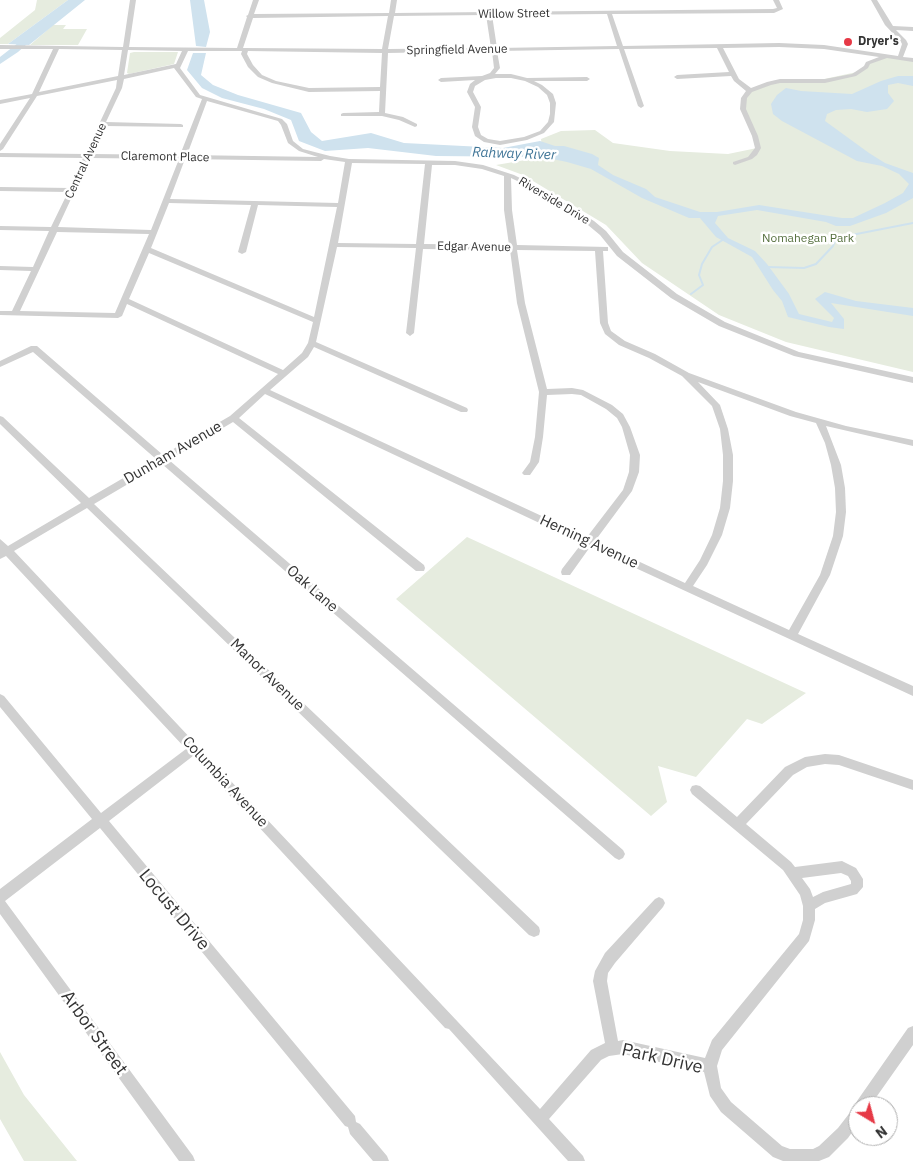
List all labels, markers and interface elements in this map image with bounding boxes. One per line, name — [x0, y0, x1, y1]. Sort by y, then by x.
street label: Willow Street — [478, 6, 550, 22]
place label: Dryer's — [858, 35, 899, 49]
marker: Dryer's — [842, 36, 854, 48]
street label: Springfield Avenue — [406, 42, 508, 58]
street label: Central Avenue — [62, 121, 110, 201]
water label: Rahway River — [472, 144, 556, 164]
street label: Claremont Place — [121, 149, 209, 165]
street label: Riverside Drive — [516, 174, 592, 228]
park label: Nomahegan Park — [762, 232, 854, 246]
street label: Edgar Avenue — [437, 239, 511, 255]
street label: Dunham Avenue — [121, 418, 225, 488]
street label: Herning Avenue — [537, 511, 641, 573]
street label: Oak Lane — [283, 562, 341, 616]
street label: Manor Avenue — [226, 635, 308, 715]
street label: Columbia Avenue — [178, 733, 272, 831]
street label: Locust Drive — [134, 865, 214, 955]
street label: Arbor Street — [56, 987, 132, 1079]
street label: Park Drive — [619, 1039, 705, 1079]
north arrow — [848, 1096, 898, 1146]
text: N — [872, 1122, 891, 1142]

